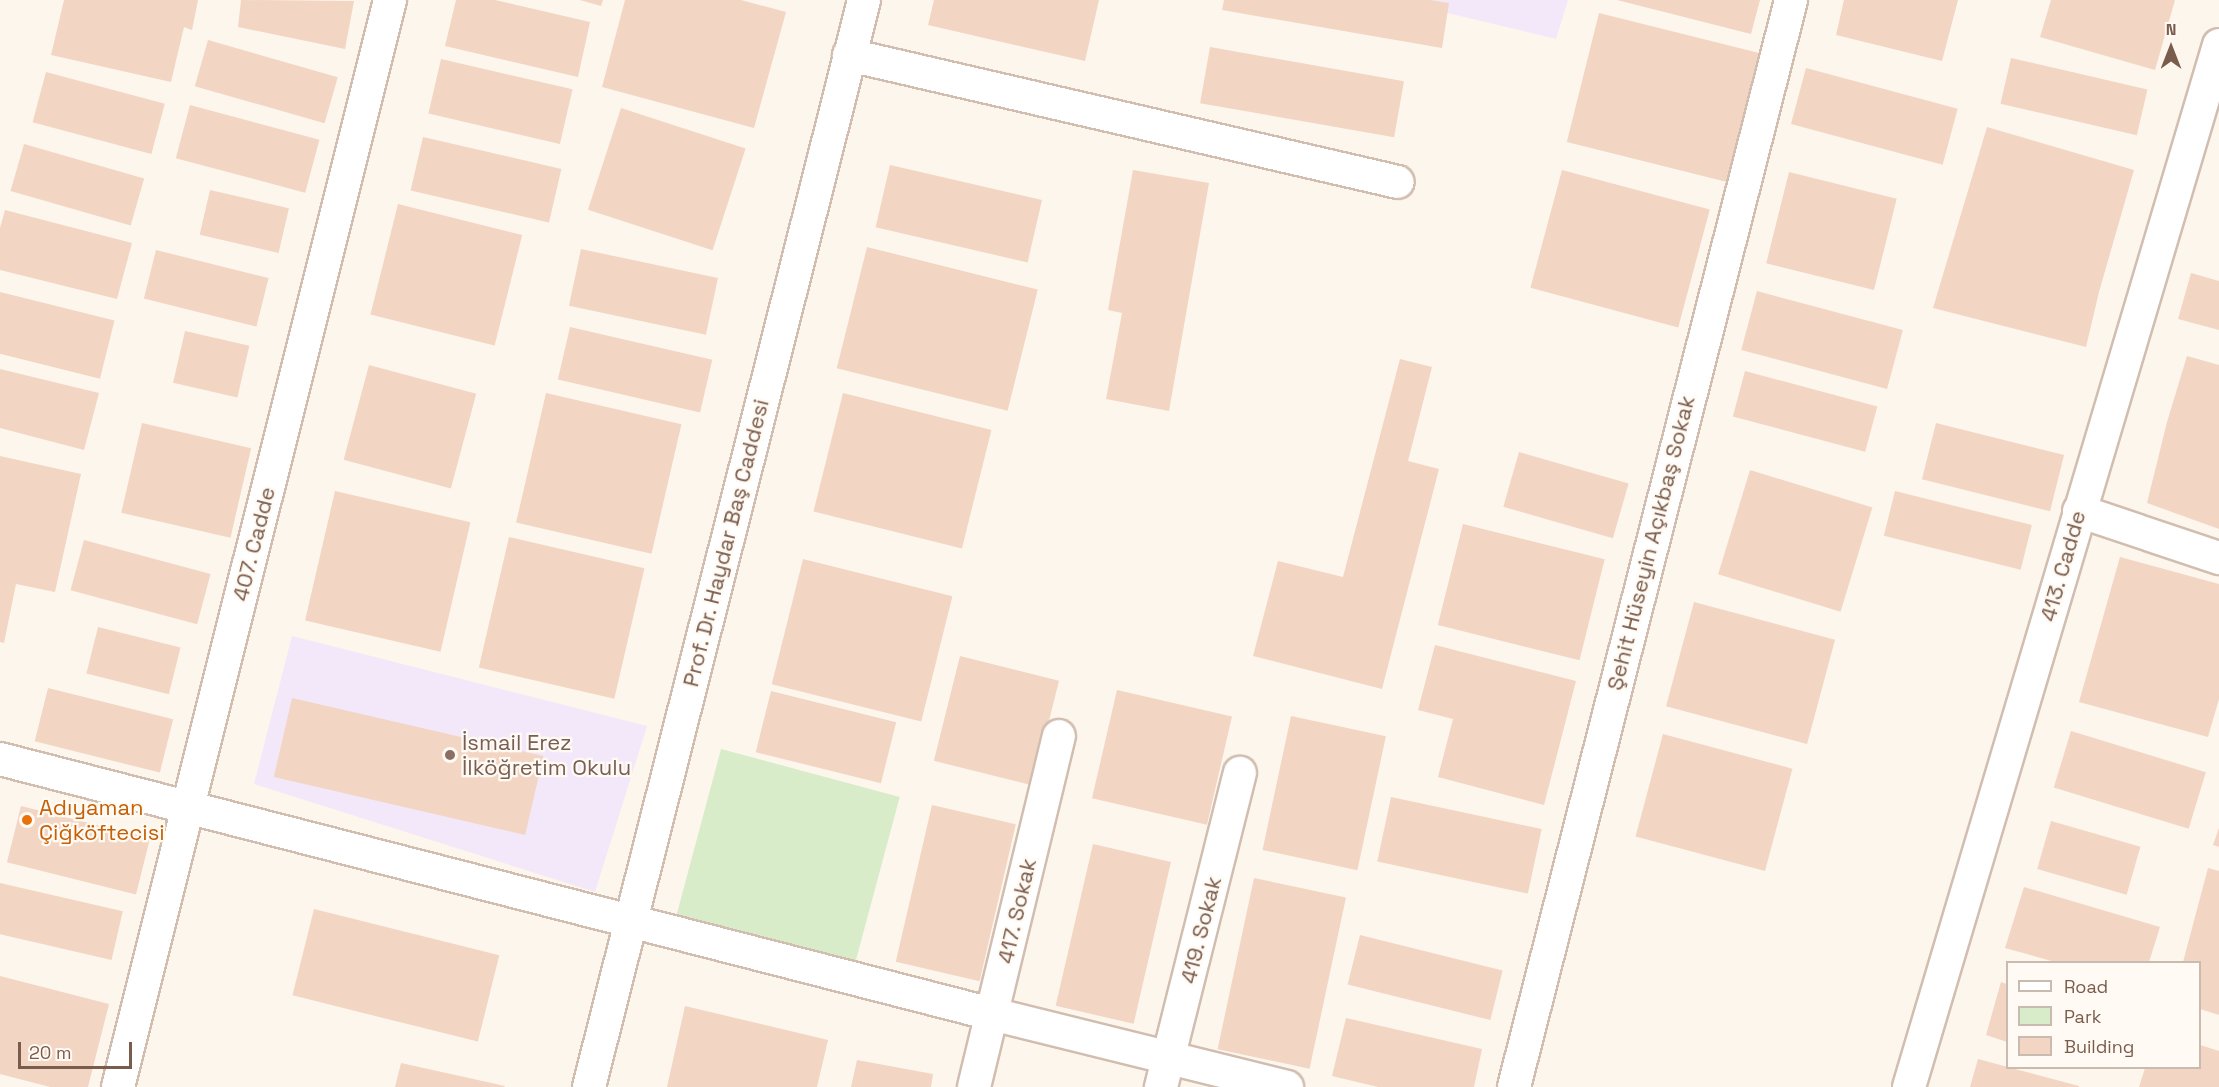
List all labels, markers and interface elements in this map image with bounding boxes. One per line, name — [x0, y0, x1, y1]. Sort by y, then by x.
north arrow — [2141, 18, 2201, 78]
text: N — [2166, 19, 2176, 40]
street label: Şehit Hüseyin Açıkbaş Sokak — [1602, 393, 1700, 693]
street label: Prof. Dr. Haydar Baş Caddesi — [677, 396, 775, 690]
street label: 407. Cadde — [227, 484, 281, 604]
street label: 413. Cadde — [2034, 507, 2092, 625]
place label: İsmail Erez İlköğretim Okulu — [462, 729, 631, 780]
marker: İsmail Erez İlköğretim Okulu — [443, 748, 457, 762]
place label: Adıyaman Çiğköftecisi — [39, 794, 165, 846]
marker: Adıyaman Çiğköftecisi — [20, 813, 34, 827]
street label: 417. Sokak — [992, 856, 1042, 966]
street label: 419. Sokak — [1175, 873, 1227, 987]
legend — [2006, 961, 2201, 1069]
text: Road — [2064, 975, 2108, 998]
text: Park — [2064, 1005, 2101, 1028]
scale bar — [21, 1030, 135, 1068]
text: Building — [2064, 1035, 2134, 1058]
text: 20 m — [29, 1041, 72, 1064]

